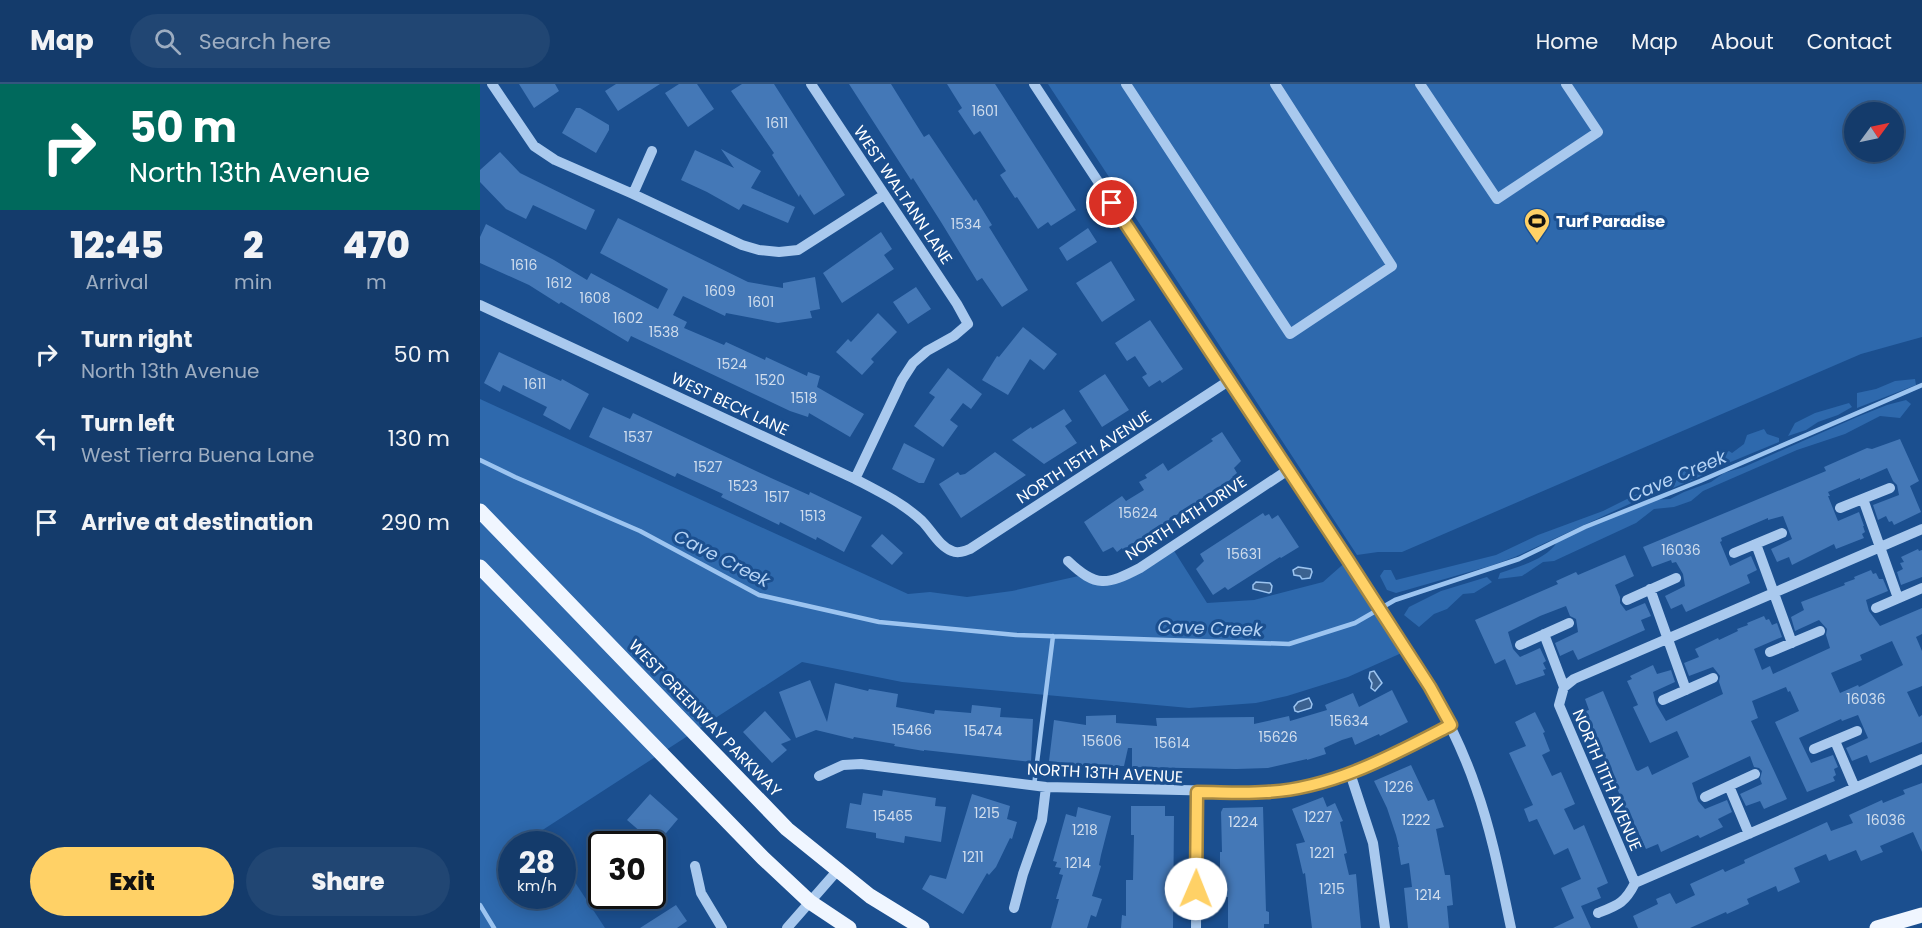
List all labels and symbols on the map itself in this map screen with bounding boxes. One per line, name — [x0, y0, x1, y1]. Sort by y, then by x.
house number: 1601 — [972, 101, 998, 121]
north arrow — [1844, 102, 1904, 162]
house number: 1611 — [766, 113, 788, 133]
street label: WEST WALTANN LANE — [848, 121, 958, 269]
pin — [1086, 177, 1137, 228]
sports icon: Turf Paradise — [1522, 206, 1552, 244]
place label: Turf Paradise — [1556, 210, 1665, 233]
house number: 1534 — [951, 214, 981, 234]
house number: 1616 — [511, 255, 537, 275]
house number: 1612 — [546, 273, 572, 293]
house number: 1609 — [705, 281, 735, 301]
house number: 1608 — [580, 288, 611, 308]
house number: 1601 — [748, 292, 774, 312]
house number: 1602 — [613, 308, 643, 328]
house number: 1538 — [649, 322, 679, 342]
house number: 1524 — [717, 354, 747, 374]
street label: WEST BECK LANE — [667, 367, 793, 441]
house number: 1520 — [755, 370, 785, 390]
house number: 1611 — [524, 374, 546, 394]
house number: 1518 — [791, 388, 817, 408]
street label: NORTH 15TH AVENUE — [1012, 405, 1156, 509]
house number: 1537 — [623, 427, 653, 447]
water label: Cave Creek — [1624, 444, 1731, 508]
house number: 1527 — [694, 457, 723, 477]
street label: NORTH 14TH DRIVE — [1121, 470, 1251, 566]
house number: 1523 — [728, 476, 758, 496]
house number: 1517 — [764, 487, 790, 507]
house number: 15624 — [1118, 503, 1158, 523]
house number: 1513 — [800, 506, 826, 526]
water label: Cave Creek — [670, 523, 775, 593]
house number: 16036 — [1661, 540, 1701, 560]
house number: 15631 — [1227, 544, 1261, 564]
water label: Cave Creek — [1157, 614, 1264, 642]
street label: WEST GREENWAY PARKWAY — [623, 634, 787, 802]
house number: 16036 — [1846, 689, 1886, 709]
street label: NORTH 11TH AVENUE — [1567, 706, 1647, 854]
house number: 15634 — [1329, 711, 1369, 731]
house number: 15466 — [892, 720, 932, 740]
house number: 15474 — [964, 721, 1002, 741]
house number: 15626 — [1258, 727, 1298, 747]
house number: 15606 — [1082, 731, 1122, 751]
house number: 15614 — [1154, 733, 1190, 753]
street label: NORTH 13TH AVENUE — [1026, 757, 1184, 789]
house number: 1226 — [1384, 777, 1414, 797]
house number: 1215 — [974, 803, 1000, 823]
house number: 15465 — [873, 806, 913, 826]
house number: 1227 — [1304, 807, 1332, 827]
house number: 1222 — [1402, 810, 1430, 830]
house number: 16036 — [1866, 810, 1906, 830]
house number: 1224 — [1228, 812, 1258, 832]
house number: 1218 — [1072, 820, 1098, 840]
speed limit sign: 30 — [588, 831, 666, 909]
house number: 1221 — [1309, 843, 1335, 863]
house number: 1211 — [962, 847, 984, 867]
house number: 1214 — [1065, 853, 1091, 873]
position arrow — [1164, 857, 1228, 921]
house number: 1215 — [1319, 879, 1345, 899]
house number: 1214 — [1415, 885, 1441, 905]

